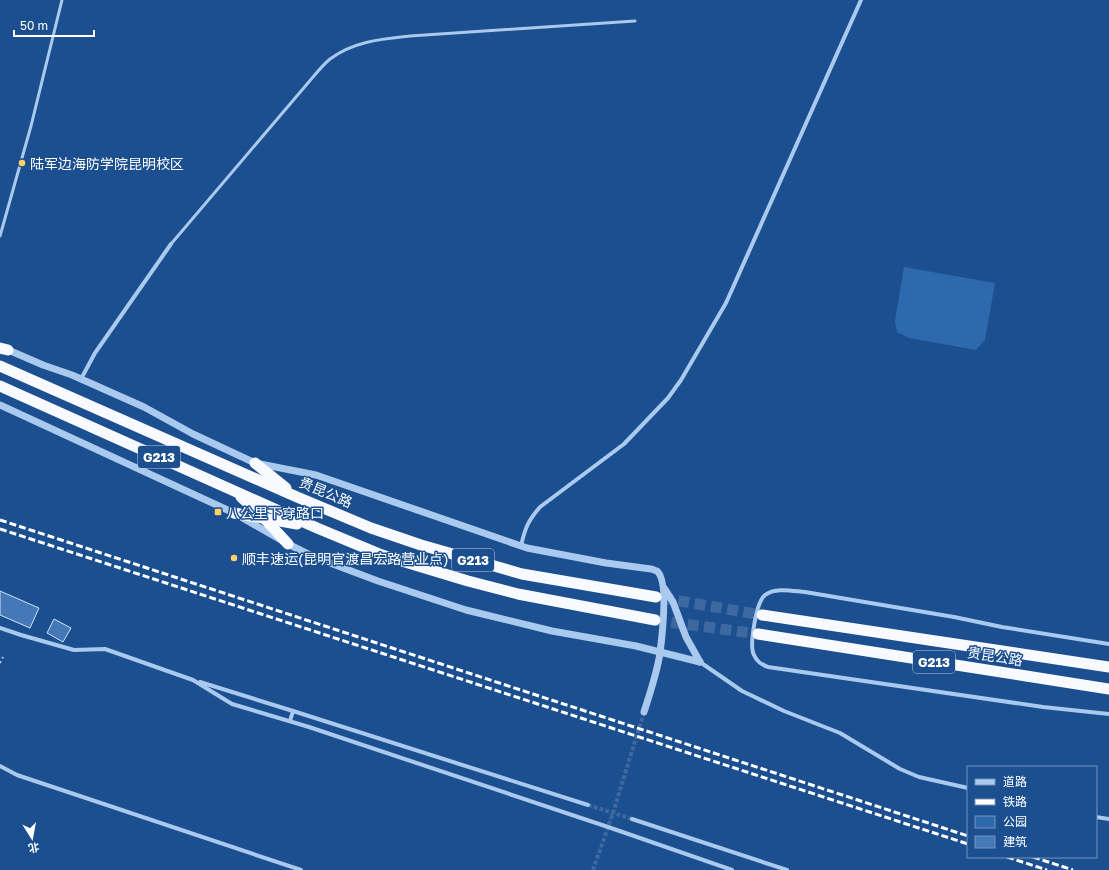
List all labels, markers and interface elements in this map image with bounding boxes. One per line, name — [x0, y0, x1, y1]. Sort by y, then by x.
scale bar — [14, 12, 94, 38]
text: 50 m — [20, 18, 48, 33]
place label: 陆军边海防学院昆明校区 — [30, 155, 184, 172]
marker: 陆军边海防学院昆明校区 — [17, 158, 27, 168]
road number: G213 — [138, 446, 180, 468]
street label: 贵昆公路 — [297, 473, 355, 511]
place label: 八公里下穿路口 — [226, 504, 324, 521]
marker: 八公里下穿路口 — [213, 507, 223, 517]
road number: G213 — [452, 549, 494, 571]
place label: 顺丰速运(昆明官渡昌宏路营业点) — [242, 550, 449, 567]
marker: 顺丰速运(昆明官渡昌宏路营业点) — [229, 553, 239, 563]
street label: 贵昆公路 — [966, 643, 1024, 669]
road number: G213 — [913, 651, 955, 673]
legend — [967, 766, 1097, 858]
text: 道路 — [1003, 774, 1027, 789]
text: 铁路 — [1003, 794, 1027, 809]
text: 公园 — [1003, 814, 1027, 829]
north arrow — [12, 818, 52, 858]
text: 建筑 — [1003, 834, 1027, 849]
text: 北 — [27, 841, 41, 856]

